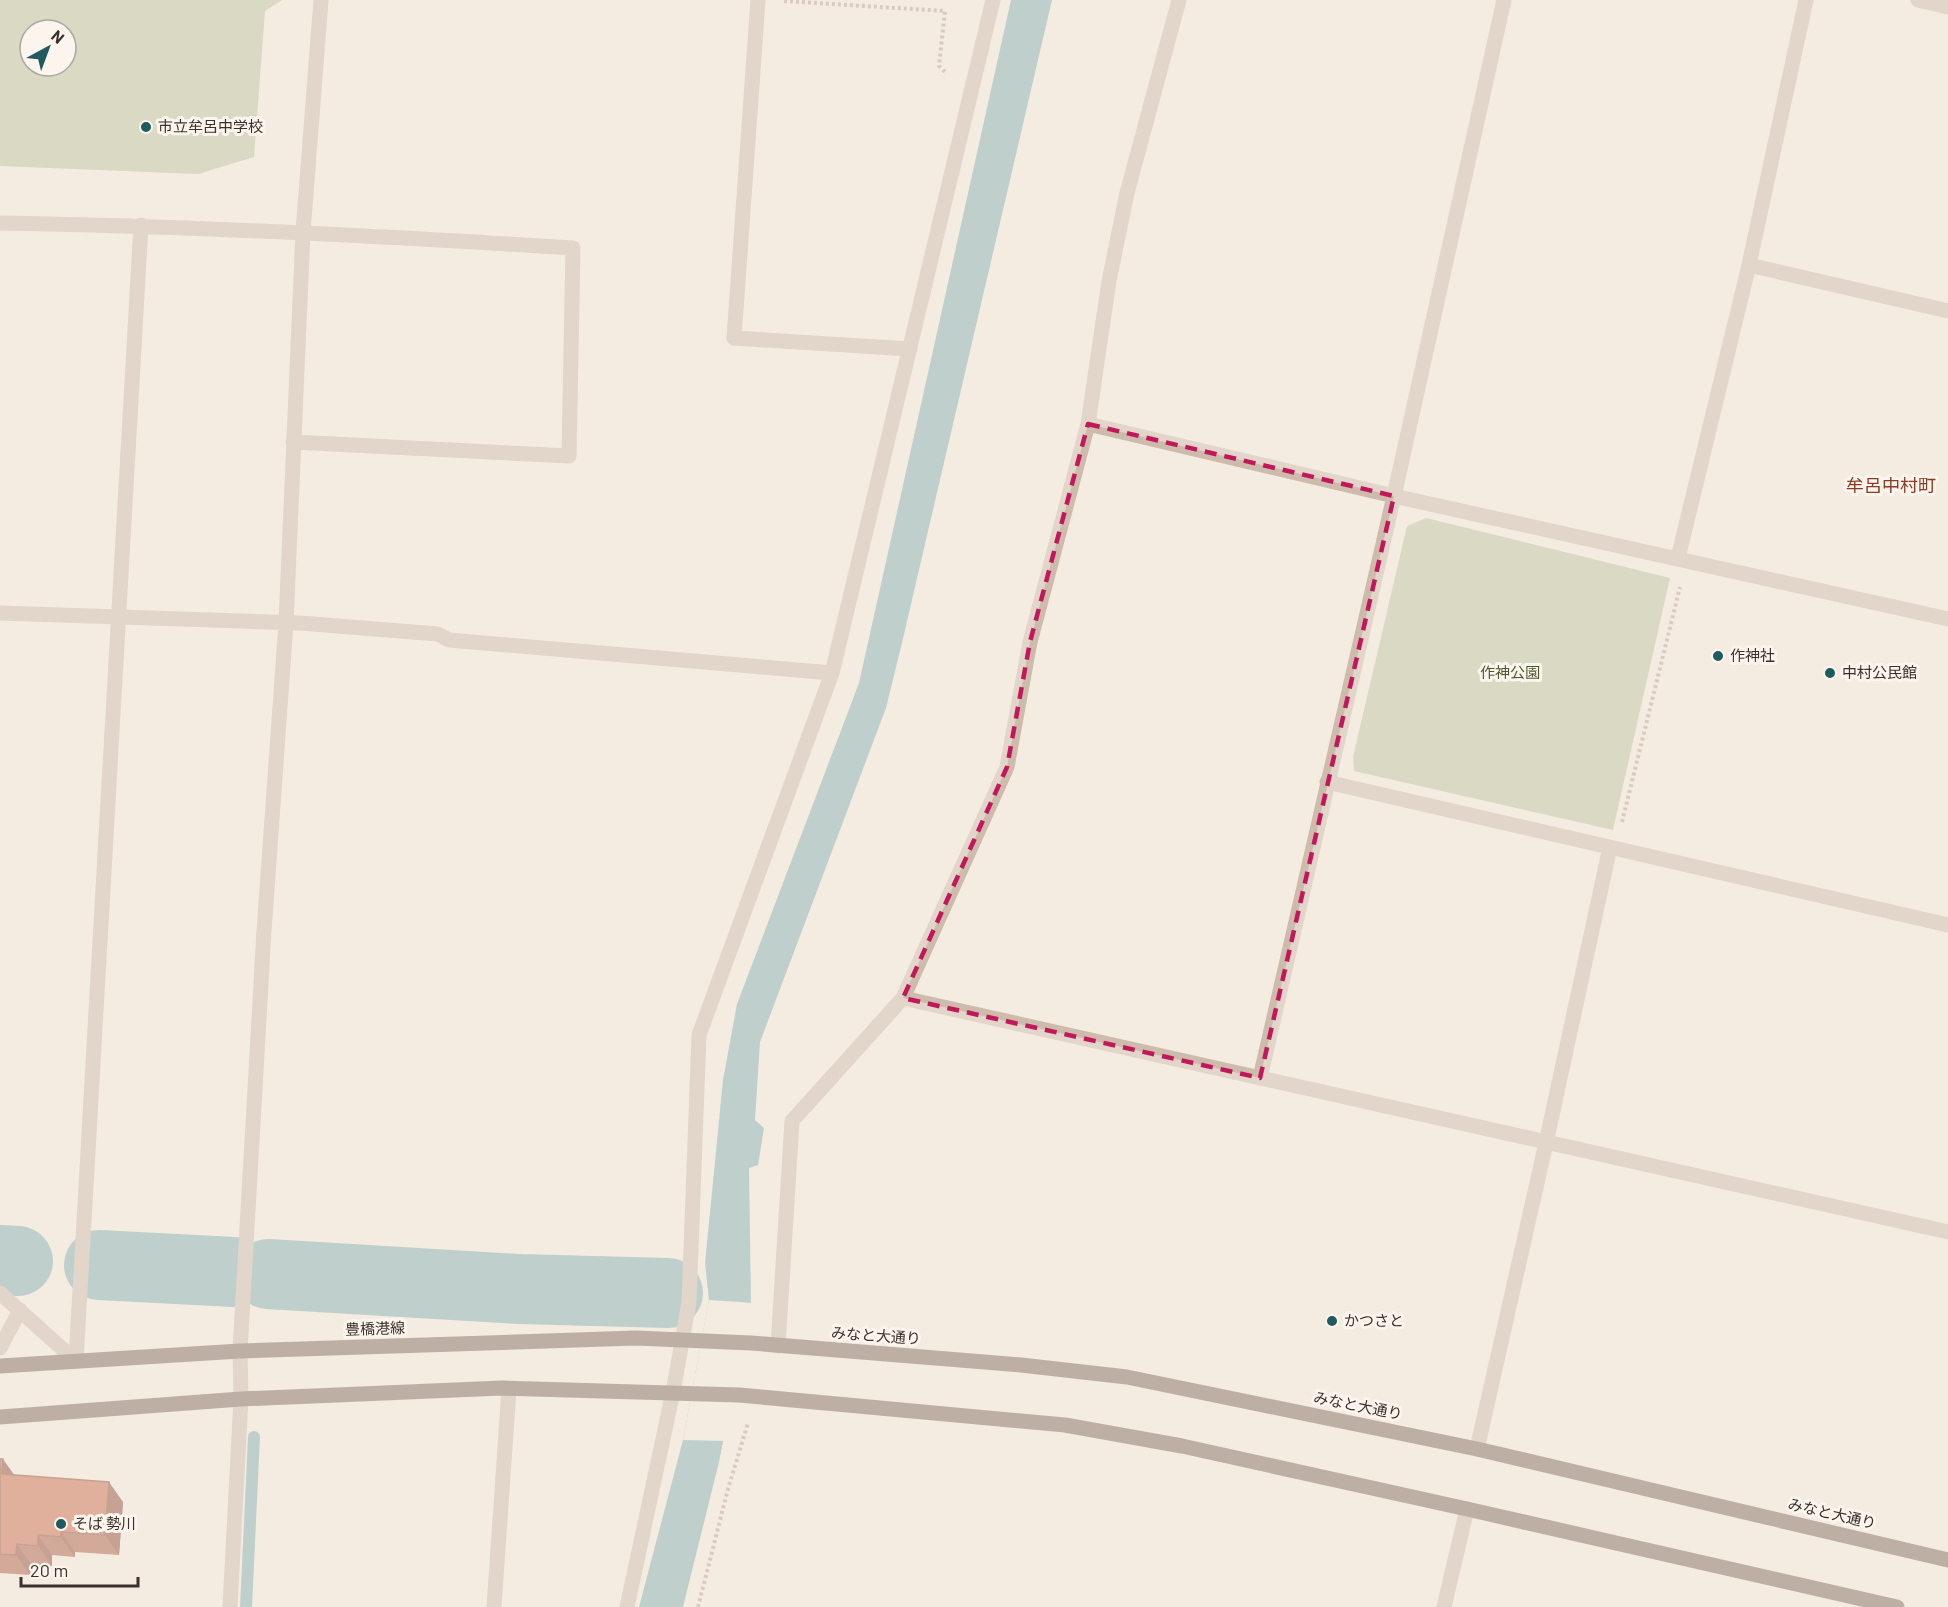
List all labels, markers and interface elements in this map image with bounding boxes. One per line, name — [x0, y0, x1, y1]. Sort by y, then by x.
north arrow — [18, 18, 78, 78]
text: N — [48, 26, 68, 47]
place label: 市立牟呂中学校 — [158, 117, 263, 135]
marker: 市立牟呂中学校 — [139, 120, 153, 134]
district label: 牟呂中村町 — [1846, 474, 1936, 496]
place label: 作神社 — [1730, 646, 1775, 664]
marker: 作神社 — [1711, 649, 1725, 663]
park label: 作神公園 — [1480, 663, 1540, 681]
place label: 中村公民館 — [1842, 663, 1917, 681]
marker: 中村公民館 — [1823, 666, 1837, 680]
place label: かつさと — [1344, 1311, 1404, 1329]
marker: かつさと — [1325, 1314, 1339, 1328]
street label: 豊橋港線 — [345, 1318, 405, 1338]
street label: みなと大通り — [831, 1323, 922, 1347]
street label: みなと大通り — [1312, 1388, 1404, 1422]
street label: みなと大通り — [1786, 1494, 1878, 1532]
place label: そば 勢川 — [73, 1514, 136, 1532]
marker: そば 勢川 — [54, 1517, 68, 1531]
scale bar — [21, 1550, 138, 1588]
text: 20 m — [30, 1559, 68, 1581]

